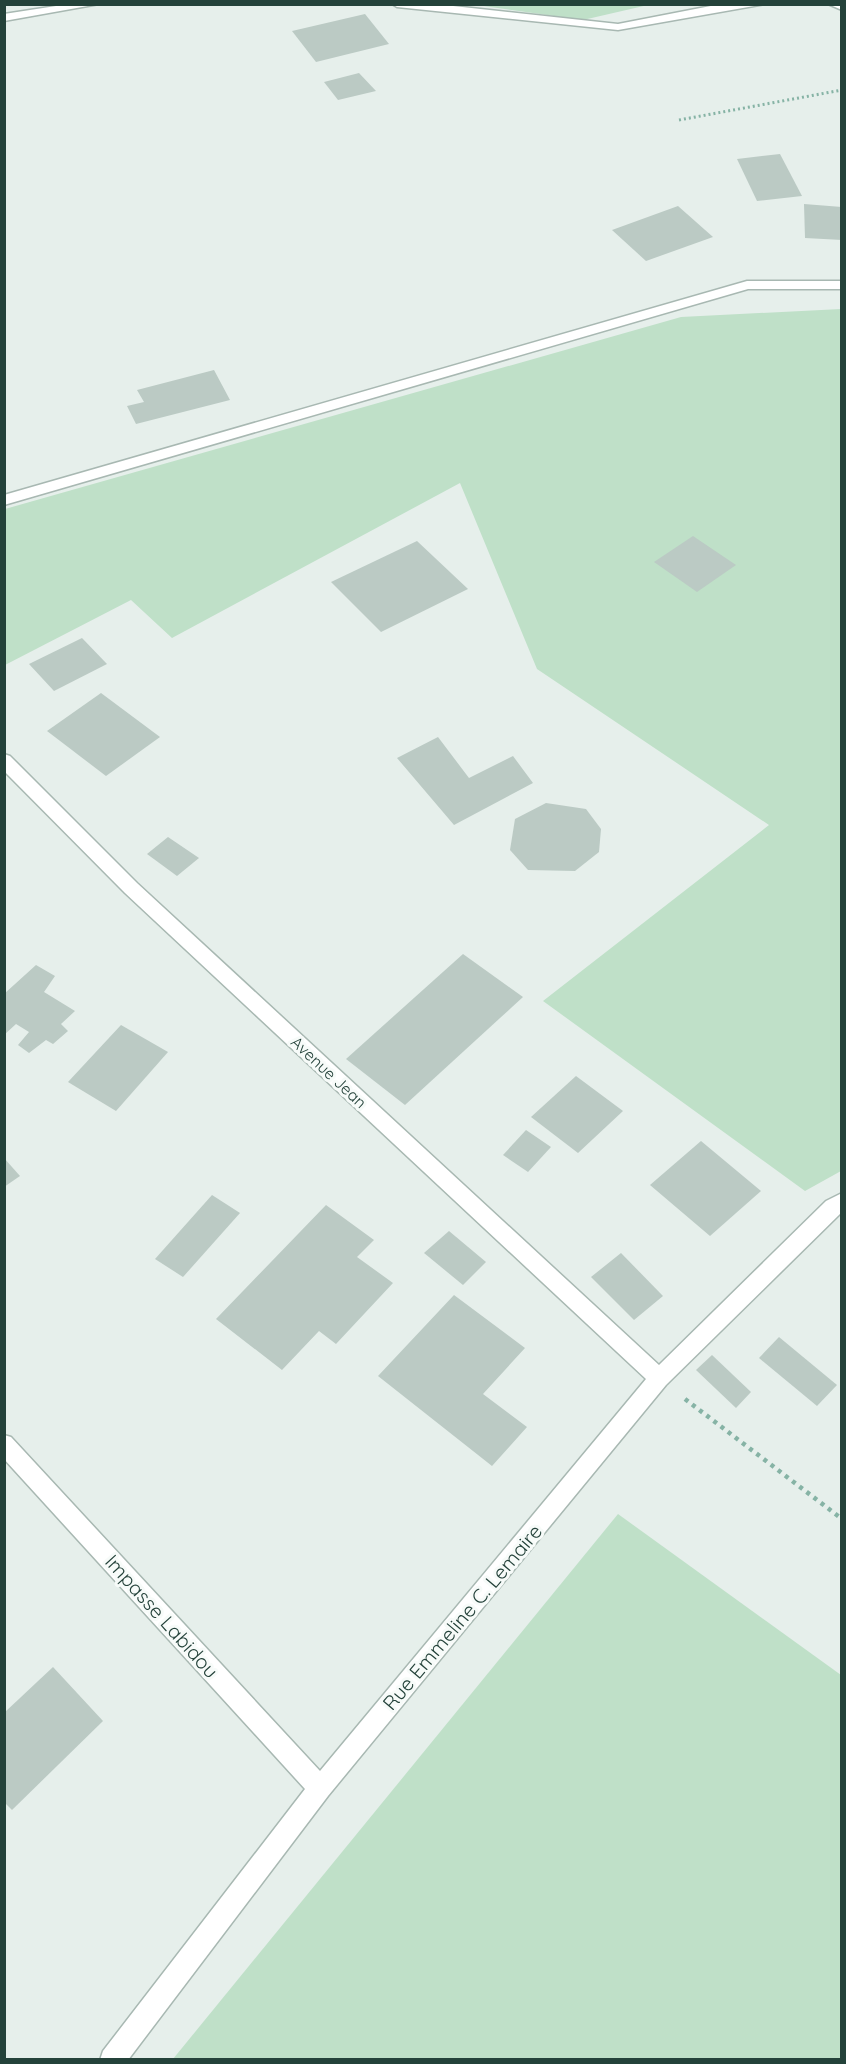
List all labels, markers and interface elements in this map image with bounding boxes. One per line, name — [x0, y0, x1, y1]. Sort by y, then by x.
street label: Avenue Jean — [287, 1032, 371, 1112]
street label: Rue Emmeline C. Lemaire — [377, 1519, 547, 1715]
street label: Impasse Labidou — [100, 1549, 224, 1683]

